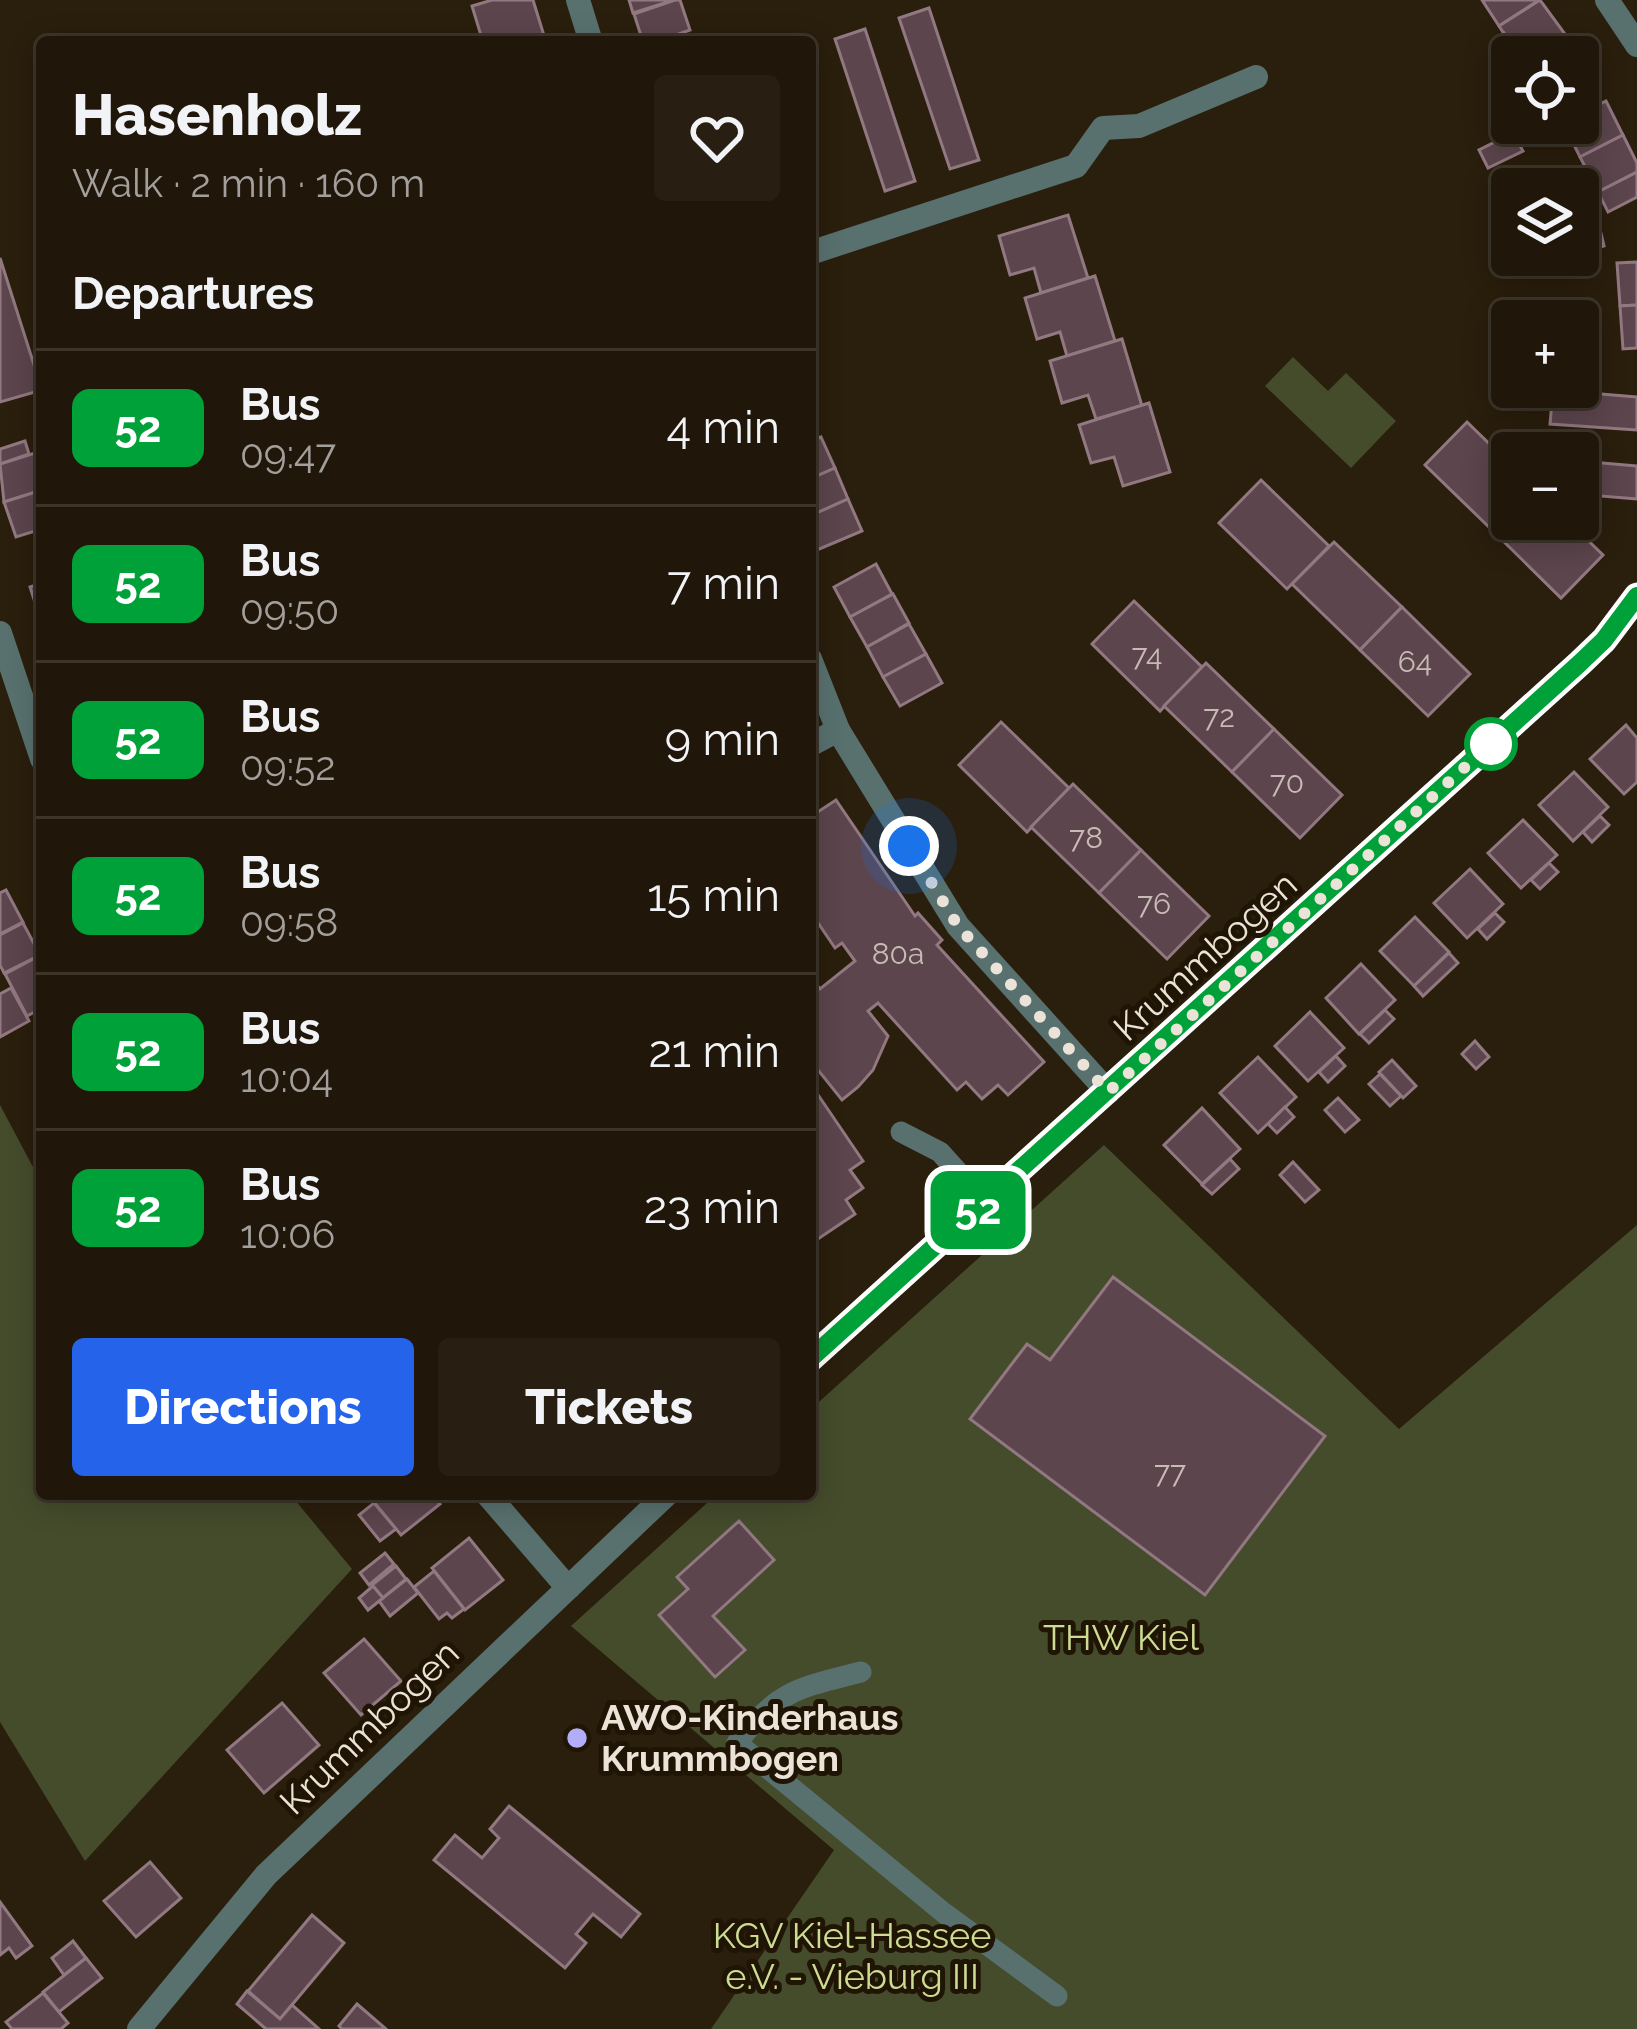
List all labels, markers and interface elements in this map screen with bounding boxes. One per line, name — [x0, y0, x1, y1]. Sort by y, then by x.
map controls — [1491, 36, 1599, 540]
button: locate — [1491, 36, 1599, 144]
button: heart — [654, 75, 780, 201]
text: Hasenholz — [72, 81, 362, 148]
text: Walk · 2 min · 160 m — [72, 160, 425, 206]
button: layers — [1491, 168, 1599, 276]
text: Departures — [72, 267, 314, 320]
button: + — [1491, 300, 1599, 408]
text: Bus — [240, 378, 321, 431]
text: 4 min — [667, 401, 780, 454]
text: 52 — [115, 403, 161, 452]
text: 09:47 — [240, 431, 336, 477]
button: − — [1491, 432, 1599, 540]
text: Bus — [240, 534, 321, 587]
text: 7 min — [667, 557, 780, 610]
text: 52 — [115, 559, 161, 608]
text: 09:50 — [240, 587, 339, 633]
house number: 74 — [1132, 638, 1162, 673]
house number: 64 — [1398, 644, 1432, 679]
text: Bus — [240, 690, 321, 743]
house number: 72 — [1203, 699, 1235, 734]
text: 9 min — [665, 713, 780, 766]
text: 52 — [115, 715, 161, 764]
unlabelled marker — [1466, 719, 1516, 769]
text: 09:52 — [240, 743, 336, 789]
house number: 70 — [1270, 765, 1304, 800]
your location — [879, 816, 939, 876]
house number: 78 — [1069, 820, 1103, 855]
text: Bus — [240, 846, 321, 899]
street label: Krummbogen — [1105, 863, 1305, 1049]
text: 15 min — [647, 869, 780, 922]
text: 52 — [115, 871, 161, 920]
house number: 76 — [1137, 886, 1171, 921]
text: 09:58 — [240, 899, 338, 945]
house number: 80a — [872, 936, 924, 971]
text: Bus — [240, 1002, 321, 1055]
text: 21 min — [648, 1025, 780, 1078]
text: 52 — [115, 1027, 161, 1076]
text: 10:04 — [240, 1055, 333, 1101]
text: Bus — [240, 1158, 321, 1211]
line badge: 52 — [924, 1171, 1032, 1249]
text: 23 min — [644, 1181, 780, 1234]
text: 52 — [115, 1183, 161, 1232]
text: 52 — [955, 1185, 1001, 1234]
text: 10:06 — [240, 1211, 335, 1257]
button: Directions — [72, 1338, 414, 1476]
button: Tickets — [438, 1338, 780, 1476]
house number: 77 — [1154, 1455, 1186, 1490]
park label: THW Kiel — [1043, 1616, 1199, 1658]
street label: Krummbogen — [271, 1632, 467, 1822]
place label: AWO-Kinderhaus Krummbogen — [601, 1696, 898, 1779]
marker: AWO-Kinderhaus Krummbogen — [564, 1725, 590, 1751]
park label: KGV Kiel-Hassee e.V. - Vieburg III — [713, 1914, 991, 1997]

